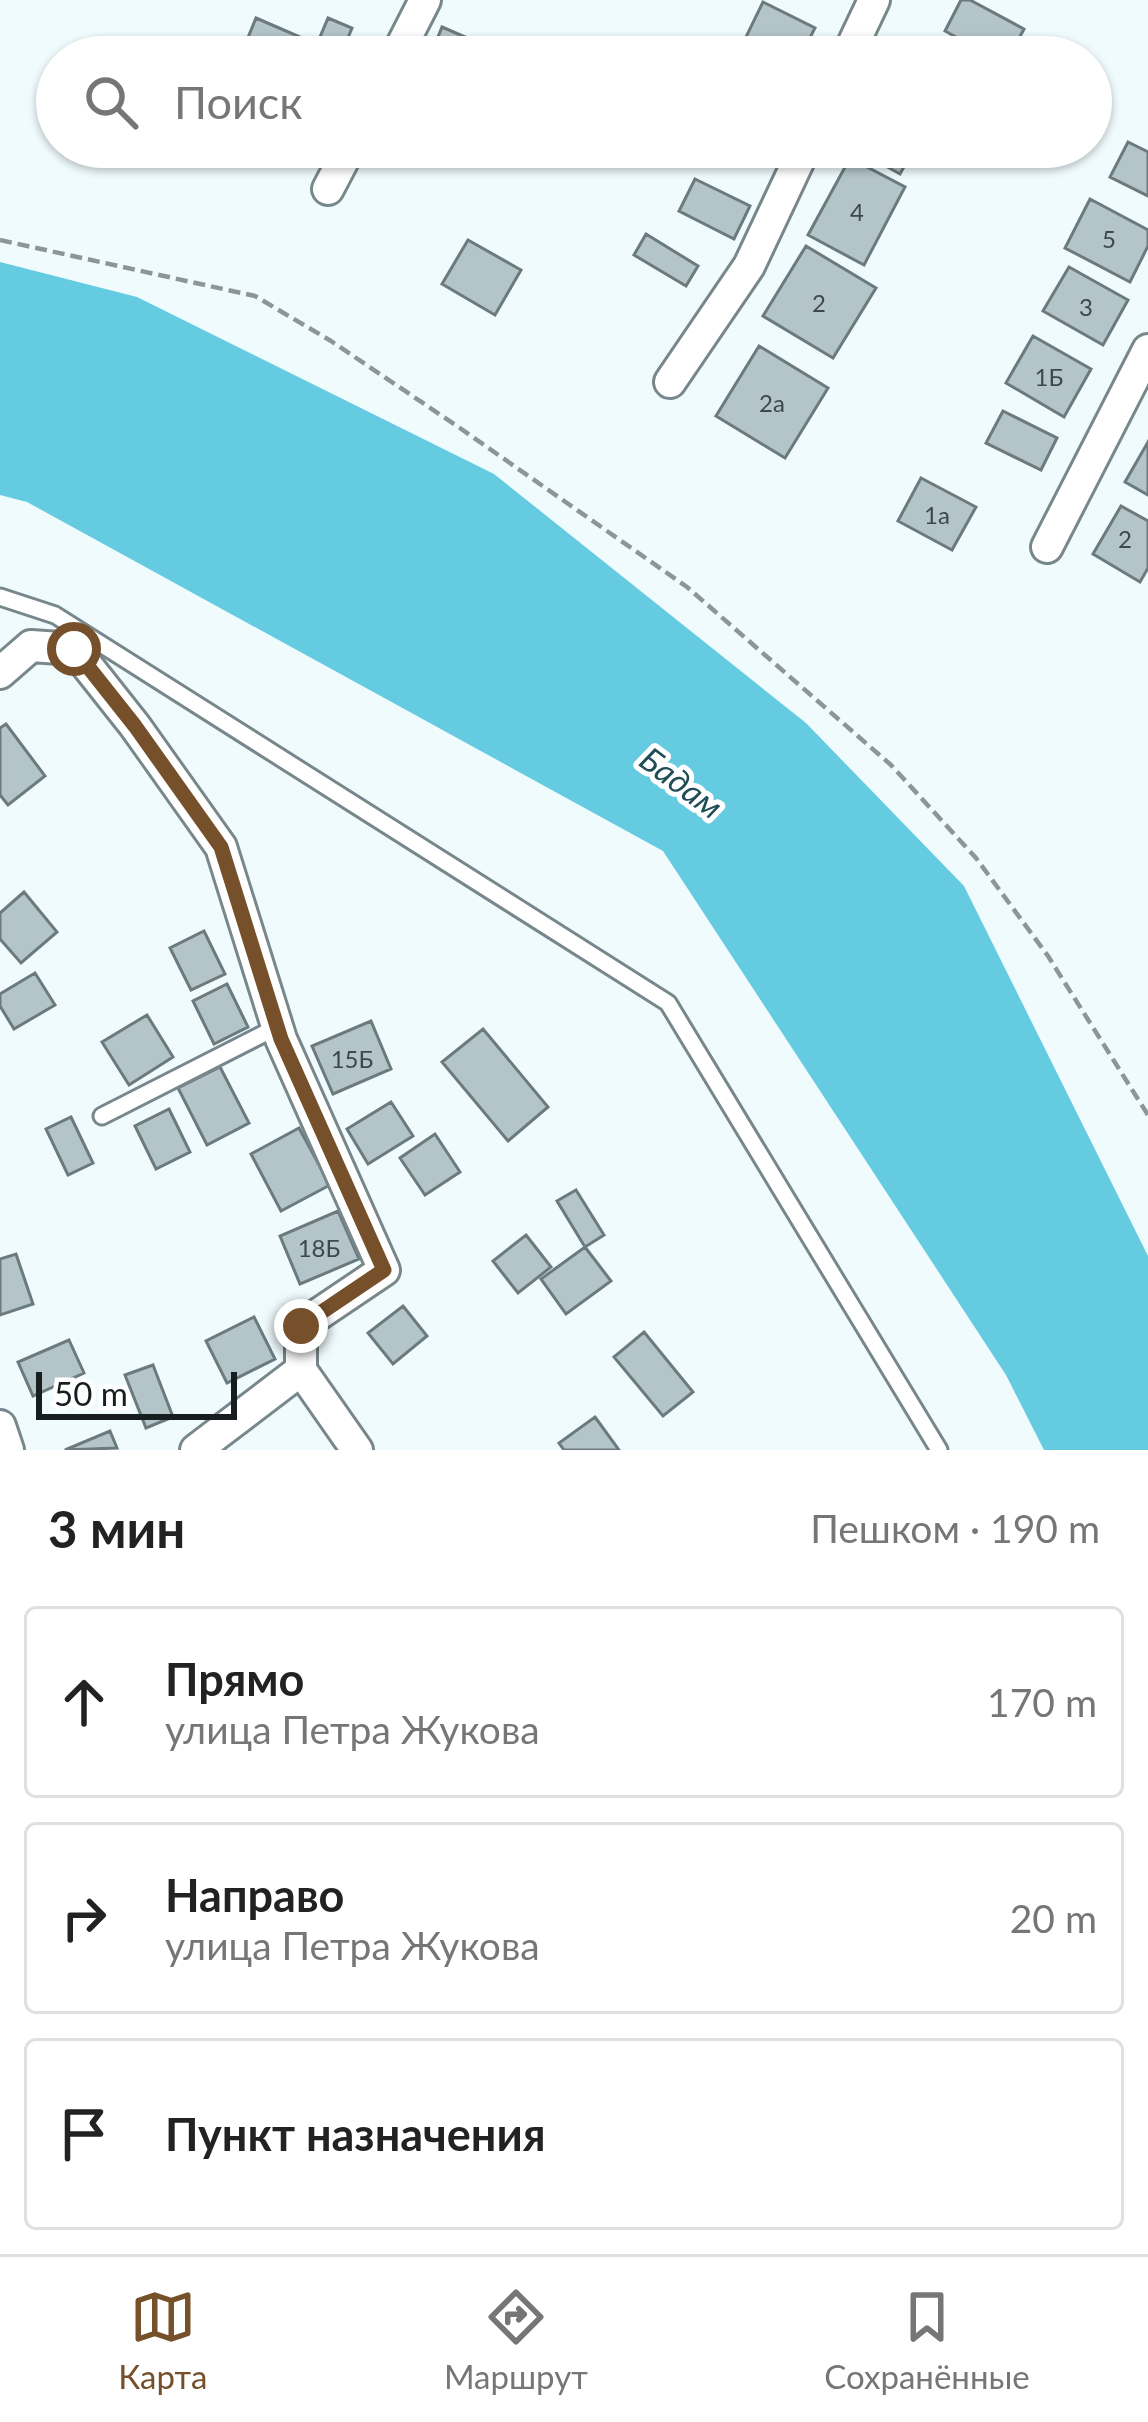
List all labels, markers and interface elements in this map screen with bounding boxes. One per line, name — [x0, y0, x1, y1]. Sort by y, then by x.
search box — [36, 36, 1112, 168]
icon: search — [78, 69, 144, 135]
text: Поиск — [174, 75, 303, 129]
house number: 4 — [850, 197, 864, 226]
house number: 5 — [1102, 224, 1116, 253]
house number: 2 — [812, 288, 826, 317]
house number: 3 — [1079, 292, 1093, 321]
house number: 1Б — [1035, 362, 1063, 391]
house number: 2а — [759, 388, 785, 417]
house number: 1а — [924, 500, 950, 529]
house number: 2 — [1118, 524, 1132, 553]
route start — [47, 622, 101, 676]
water label: Бадам — [633, 738, 731, 826]
house number: 15Б — [331, 1044, 373, 1073]
house number: 18Б — [298, 1233, 340, 1262]
route end — [274, 1299, 328, 1353]
scale bar — [36, 1366, 237, 1419]
text: 50 m — [54, 1373, 128, 1413]
text: 3 мин — [48, 1498, 185, 1559]
text: Пешком · 190 m — [810, 1505, 1100, 1551]
text: Прямо — [165, 1652, 304, 1706]
icon: ahead — [51, 1669, 117, 1735]
text: 170 m — [987, 1679, 1097, 1725]
text: улица Петра Жукова — [165, 1706, 540, 1752]
text: Направо — [165, 1868, 344, 1922]
icon: right — [51, 1885, 117, 1951]
text: 20 m — [1010, 1895, 1097, 1941]
text: улица Петра Жукова — [165, 1922, 540, 1968]
icon: arrive — [51, 2101, 117, 2167]
text: Пункт назначения — [165, 2107, 546, 2161]
tab: Карта — [118, 2284, 207, 2396]
tab: Маршрут — [444, 2284, 588, 2396]
tab: Сохранённые — [824, 2284, 1030, 2396]

